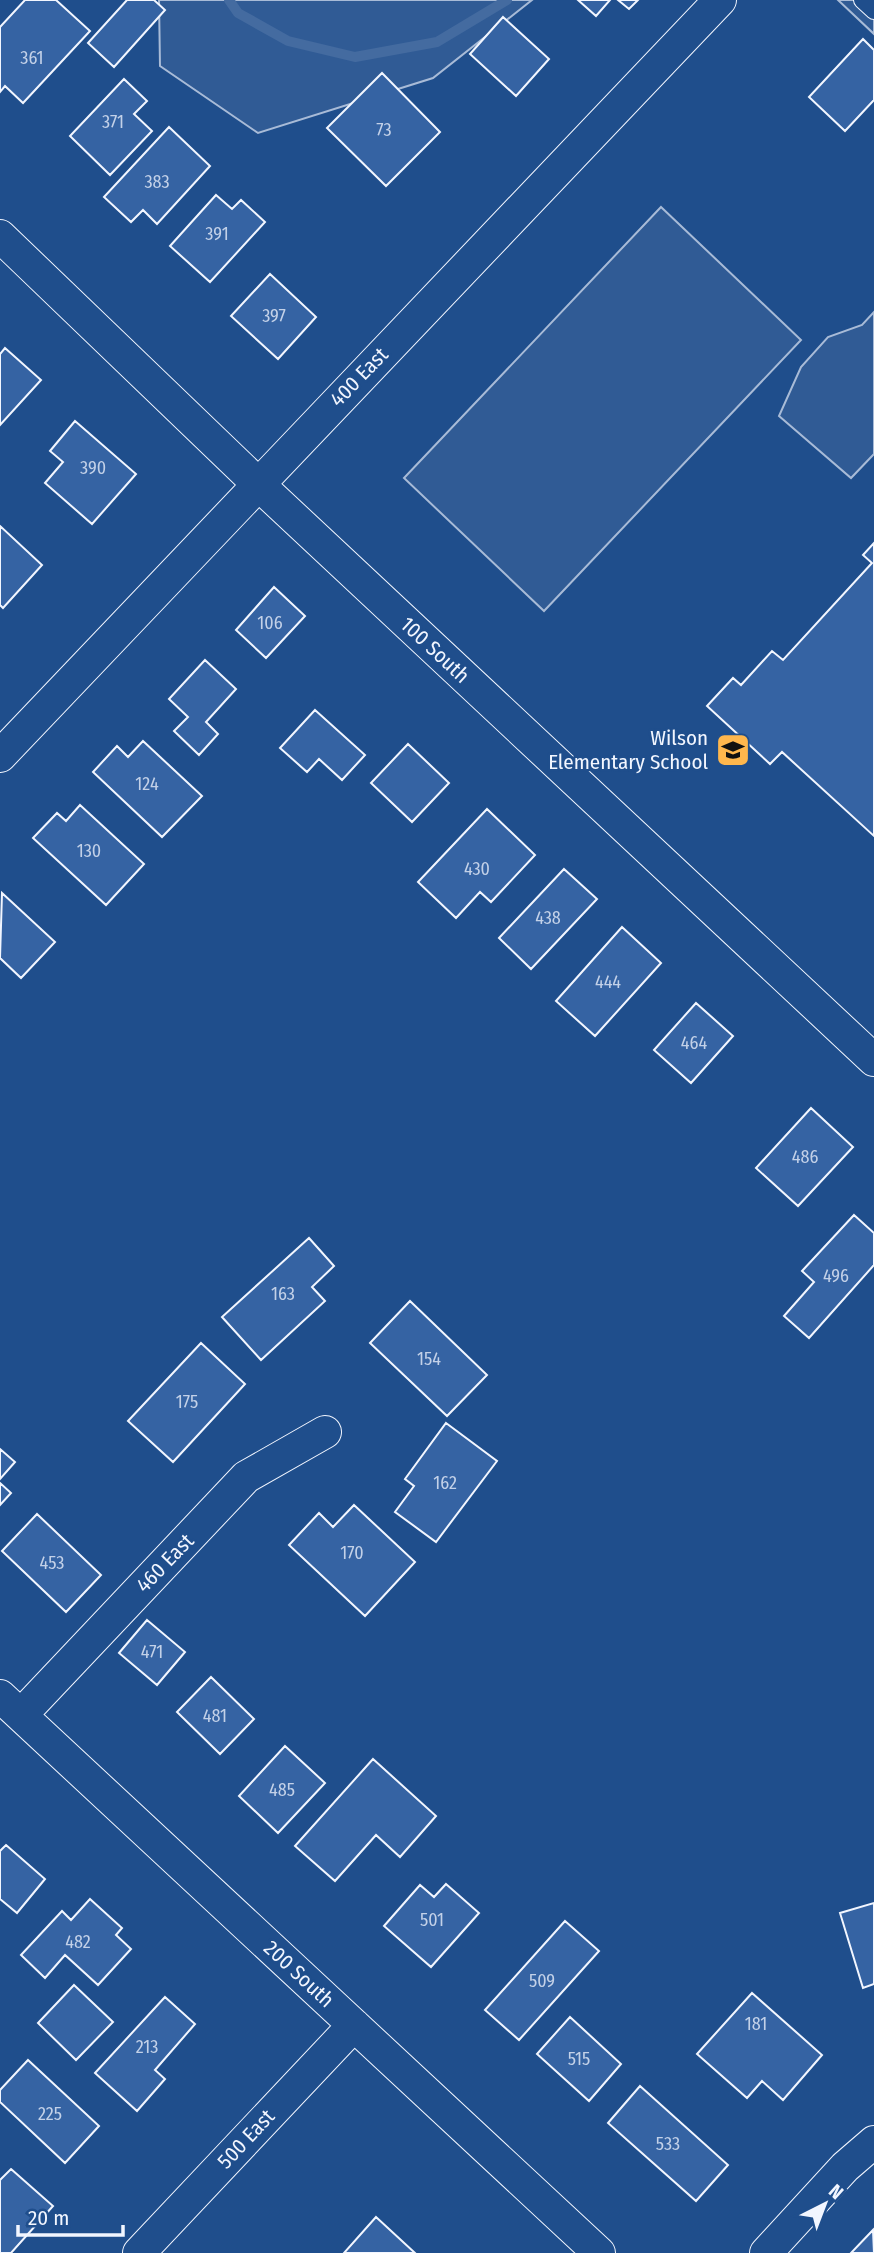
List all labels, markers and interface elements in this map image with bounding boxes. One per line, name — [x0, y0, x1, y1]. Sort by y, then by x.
house number: 361 — [20, 47, 44, 69]
house number: 371 — [102, 111, 124, 133]
house number: 73 — [376, 119, 392, 141]
house number: 383 — [144, 171, 170, 193]
house number: 391 — [205, 223, 229, 245]
house number: 397 — [262, 305, 286, 327]
street label: 400 East — [324, 342, 394, 412]
house number: 390 — [80, 457, 106, 479]
street label: 100 South — [395, 611, 475, 689]
house number: 106 — [257, 612, 283, 634]
place label: Wilson Elementary School — [548, 725, 708, 775]
school or university icon: Wilson Elementary School — [714, 731, 752, 769]
house number: 124 — [135, 773, 159, 795]
house number: 130 — [77, 840, 101, 862]
house number: 430 — [464, 858, 490, 880]
house number: 438 — [535, 907, 561, 929]
house number: 444 — [595, 971, 621, 993]
house number: 464 — [681, 1032, 707, 1054]
house number: 486 — [792, 1146, 818, 1168]
house number: 496 — [823, 1265, 849, 1287]
house number: 163 — [271, 1283, 295, 1305]
house number: 154 — [417, 1348, 441, 1370]
house number: 175 — [176, 1391, 198, 1413]
house number: 162 — [433, 1472, 457, 1494]
street label: 460 East — [131, 1528, 199, 1598]
house number: 170 — [340, 1542, 364, 1564]
house number: 453 — [40, 1552, 64, 1574]
house number: 471 — [141, 1641, 163, 1663]
house number: 481 — [203, 1705, 227, 1727]
house number: 485 — [269, 1779, 295, 1801]
house number: 501 — [420, 1909, 444, 1931]
house number: 482 — [65, 1931, 91, 1953]
street label: 200 South — [259, 1935, 339, 2013]
house number: 509 — [529, 1970, 555, 1992]
house number: 181 — [745, 2013, 767, 2035]
house number: 213 — [136, 2036, 158, 2058]
house number: 515 — [568, 2048, 590, 2070]
house number: 225 — [38, 2103, 62, 2125]
street label: 500 East — [212, 2104, 280, 2174]
house number: 533 — [656, 2133, 680, 2155]
north arrow — [790, 2169, 860, 2239]
text: N — [824, 2179, 848, 2204]
scale bar — [18, 2194, 122, 2238]
text: 20 m — [28, 2205, 69, 2231]

